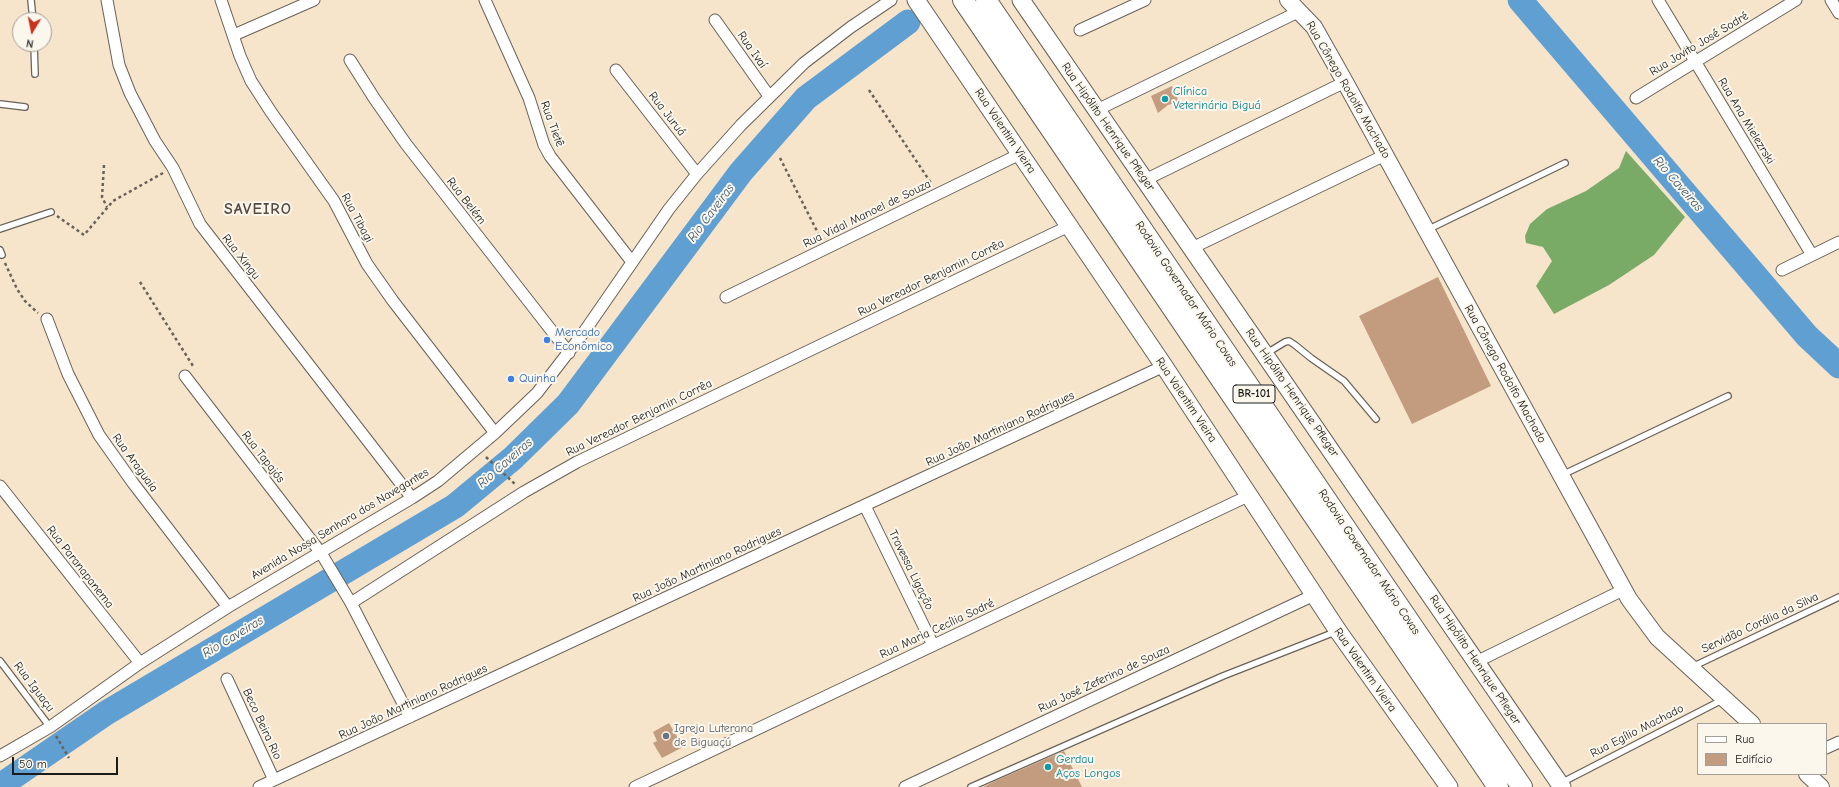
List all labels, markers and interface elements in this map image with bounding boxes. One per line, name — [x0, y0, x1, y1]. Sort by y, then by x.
street label: Rua Jovito José Sodré — [1647, 9, 1751, 79]
north arrow — [12, 12, 52, 52]
street label: Rua Cônego Rodolfo Machado — [1303, 19, 1393, 161]
street label: Rua Ivaí — [734, 29, 770, 71]
text: N — [25, 36, 35, 50]
street label: Rua Hipólito Henrique Pfleger — [1058, 60, 1158, 194]
street label: Rua Ana Mielezrski — [1715, 75, 1777, 167]
place label: Clínica Veterinária Biguá — [1173, 85, 1261, 113]
street label: Rua Valentim Vieira — [971, 86, 1039, 176]
street label: Rua Juruá — [645, 89, 689, 139]
marker: Clínica Veterinária Biguá — [1160, 94, 1170, 104]
street label: Rua Tietê — [537, 99, 567, 149]
water label: Rio Caveiras — [1650, 153, 1706, 215]
street label: Rua Belém — [443, 175, 489, 227]
street label: Rua Vidal Manoel de Souza — [801, 177, 933, 251]
water label: Rio Caveiras — [684, 181, 738, 245]
street label: Rua Tibagi — [338, 191, 376, 245]
district label: SAVEIRO — [224, 199, 292, 219]
street label: Rodovia Governador Mário Covas — [1132, 219, 1240, 369]
street label: Rua Xingu — [219, 231, 263, 283]
street label: Rua Vereador Benjamin Corrêa — [856, 236, 1006, 320]
street label: Rua Cônego Rodolfo Machado — [1461, 302, 1549, 446]
place label: Mercado Econômico — [555, 326, 612, 354]
street label: Rua Hipólito Henrique Pfleger — [1242, 326, 1342, 460]
marker: Mercado Econômico — [542, 335, 552, 345]
street label: Rua Valentim Vieira — [1152, 355, 1220, 445]
place label: Quinha — [519, 372, 556, 386]
marker: Quinha — [506, 374, 516, 384]
street label: Rua Vereador Benjamin Corrêa — [564, 376, 714, 460]
road number: BR-101 — [1233, 385, 1275, 403]
street label: Rua João Martiniano Rodrigues — [923, 388, 1077, 470]
street label: Rua Tapajós — [238, 428, 288, 486]
street label: Rua Araguaia — [109, 431, 161, 495]
water label: Rio Caveiras — [474, 435, 536, 491]
street label: Avenida Nossa Senhora dos Navegantes — [249, 465, 431, 583]
street label: Rodovia Governador Mário Covas — [1315, 487, 1423, 637]
street label: Rua Paranapanema — [43, 523, 117, 611]
street label: Rua João Martiniano Rodrigues — [630, 524, 784, 606]
street label: Travessa Ligação — [885, 528, 937, 612]
street label: Servidão Corália da Silva — [1699, 590, 1821, 656]
street label: Rua Hipólito Henrique Pfleger — [1426, 592, 1524, 728]
street label: Rua Maria Cecília Sodré — [877, 596, 997, 662]
water label: Rio Caveiras — [200, 613, 266, 661]
street label: Rua Valentim Vieira — [1331, 625, 1399, 715]
street label: Rua José Zeferino de Souza — [1036, 642, 1172, 716]
street label: Rua Iguaçu — [11, 659, 57, 715]
street label: Rua João Martiniano Rodrigues — [336, 661, 490, 743]
street label: Beco Beira Rio — [239, 686, 285, 762]
street label: Rua Egílio Machado — [1588, 701, 1686, 761]
place label: Igreja Luterana de Biguaçú — [674, 722, 753, 750]
legend — [1697, 723, 1827, 775]
marker: Igreja Luterana de Biguaçú — [661, 731, 671, 741]
text: Rua — [1735, 732, 1754, 746]
scale bar — [14, 749, 120, 775]
text: Edifício — [1735, 752, 1772, 766]
place label: Gerdau Aços Longos — [1056, 753, 1120, 781]
text: 50 m — [19, 757, 47, 771]
marker: Gerdau Aços Longos — [1043, 762, 1053, 772]

